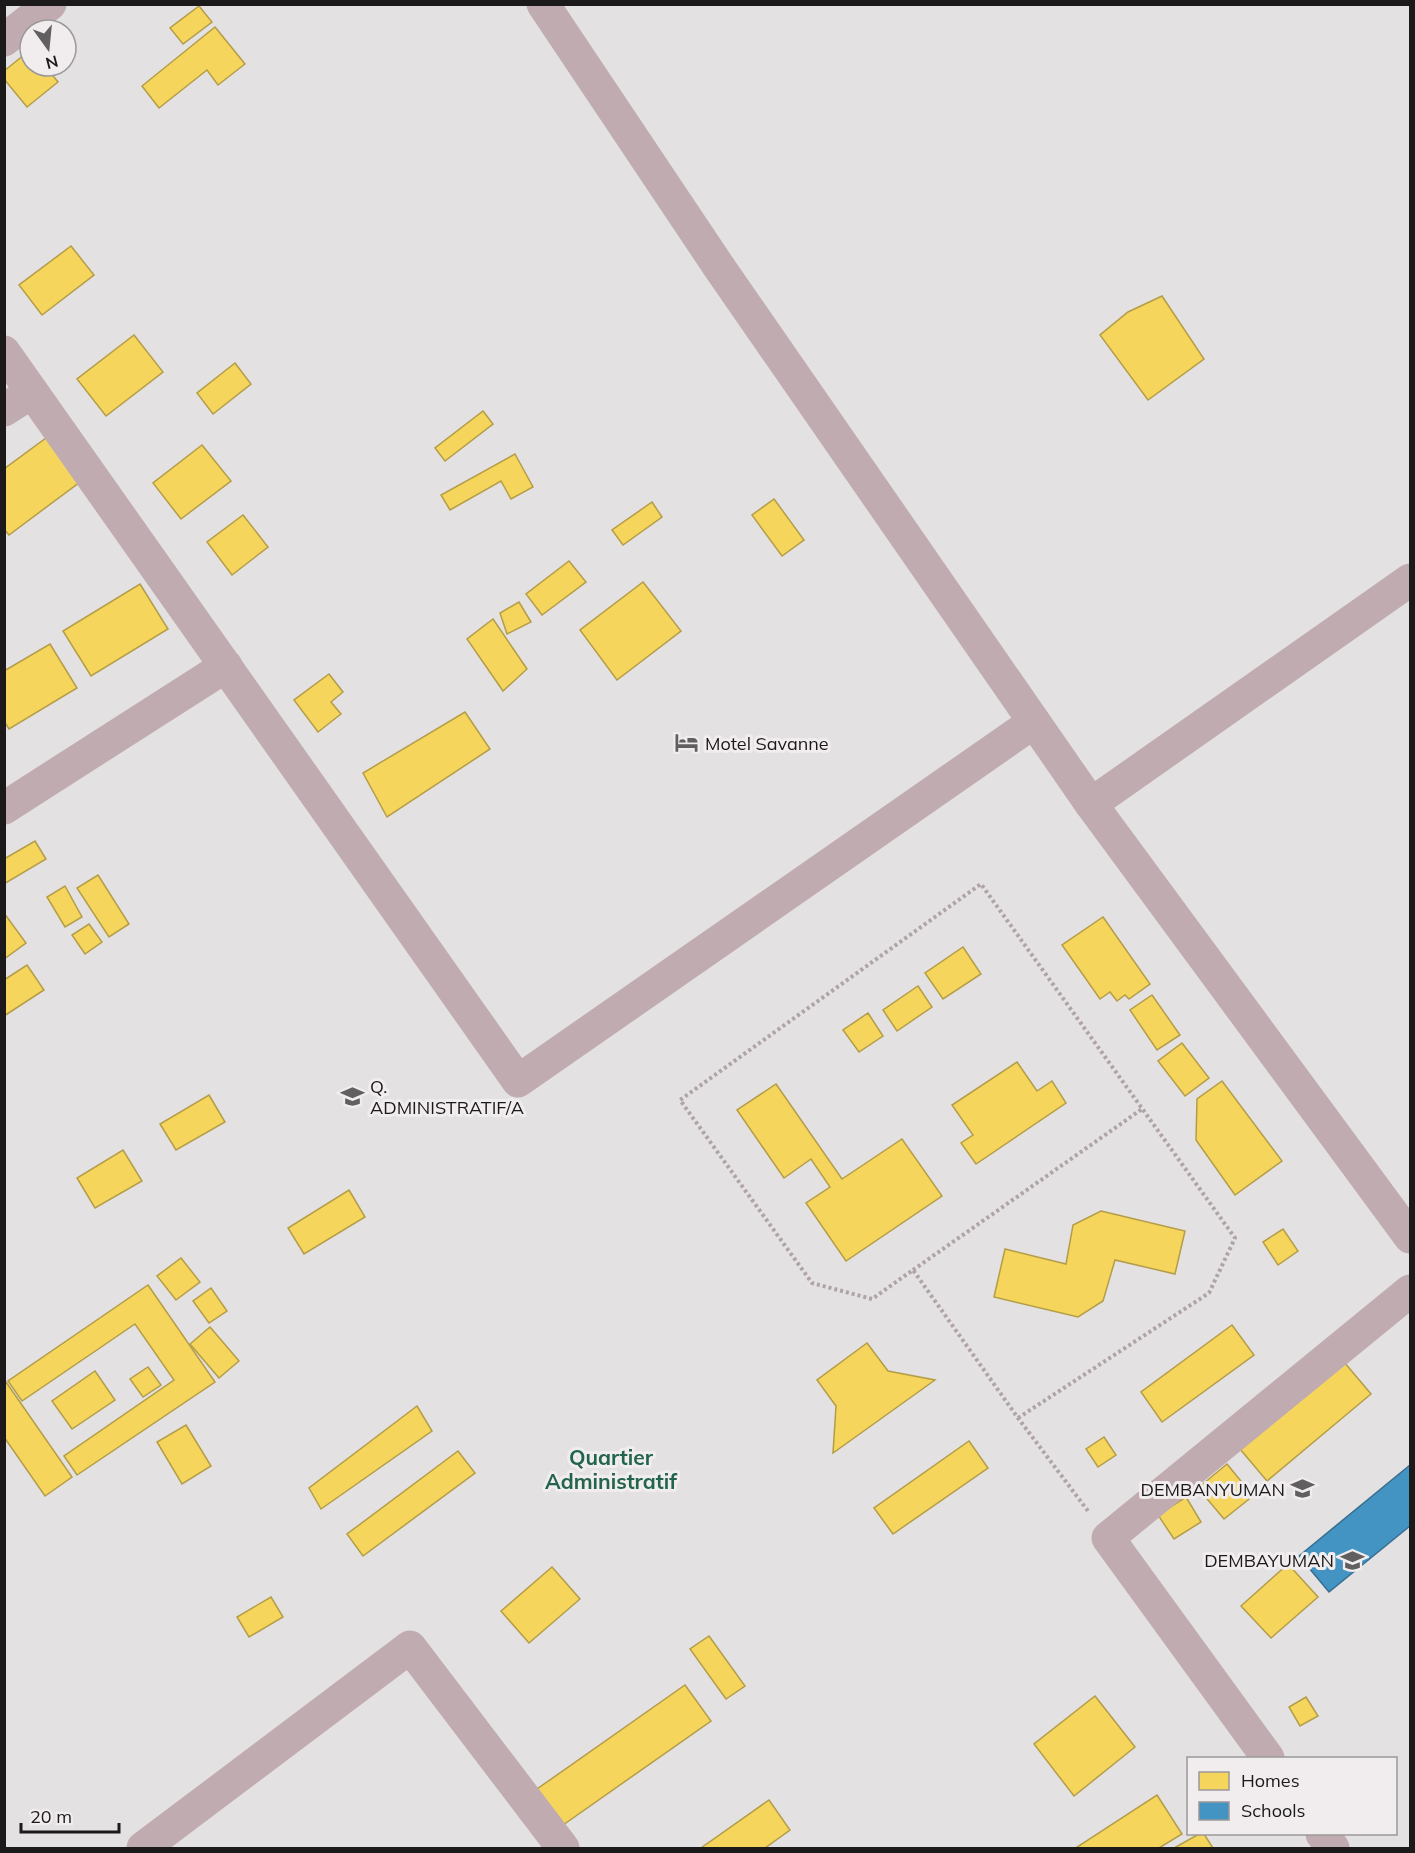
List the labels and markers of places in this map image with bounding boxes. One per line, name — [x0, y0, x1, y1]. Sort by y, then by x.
hotel icon: Motel Savanne — [674, 730, 700, 756]
place label: Motel Savanne — [705, 732, 829, 755]
place label: Q. ADMINISTRATIF/A — [370, 1075, 524, 1119]
school or university icon: Q. ADMINISTRATIF/A — [339, 1083, 365, 1109]
school or university icon: DEMBANYUMAN — [1290, 1476, 1316, 1502]
place label: DEMBANYUMAN — [1141, 1478, 1285, 1501]
school or university icon: DEMBAYUMAN — [1339, 1547, 1365, 1573]
place label: DEMBAYUMAN — [1204, 1549, 1334, 1572]

